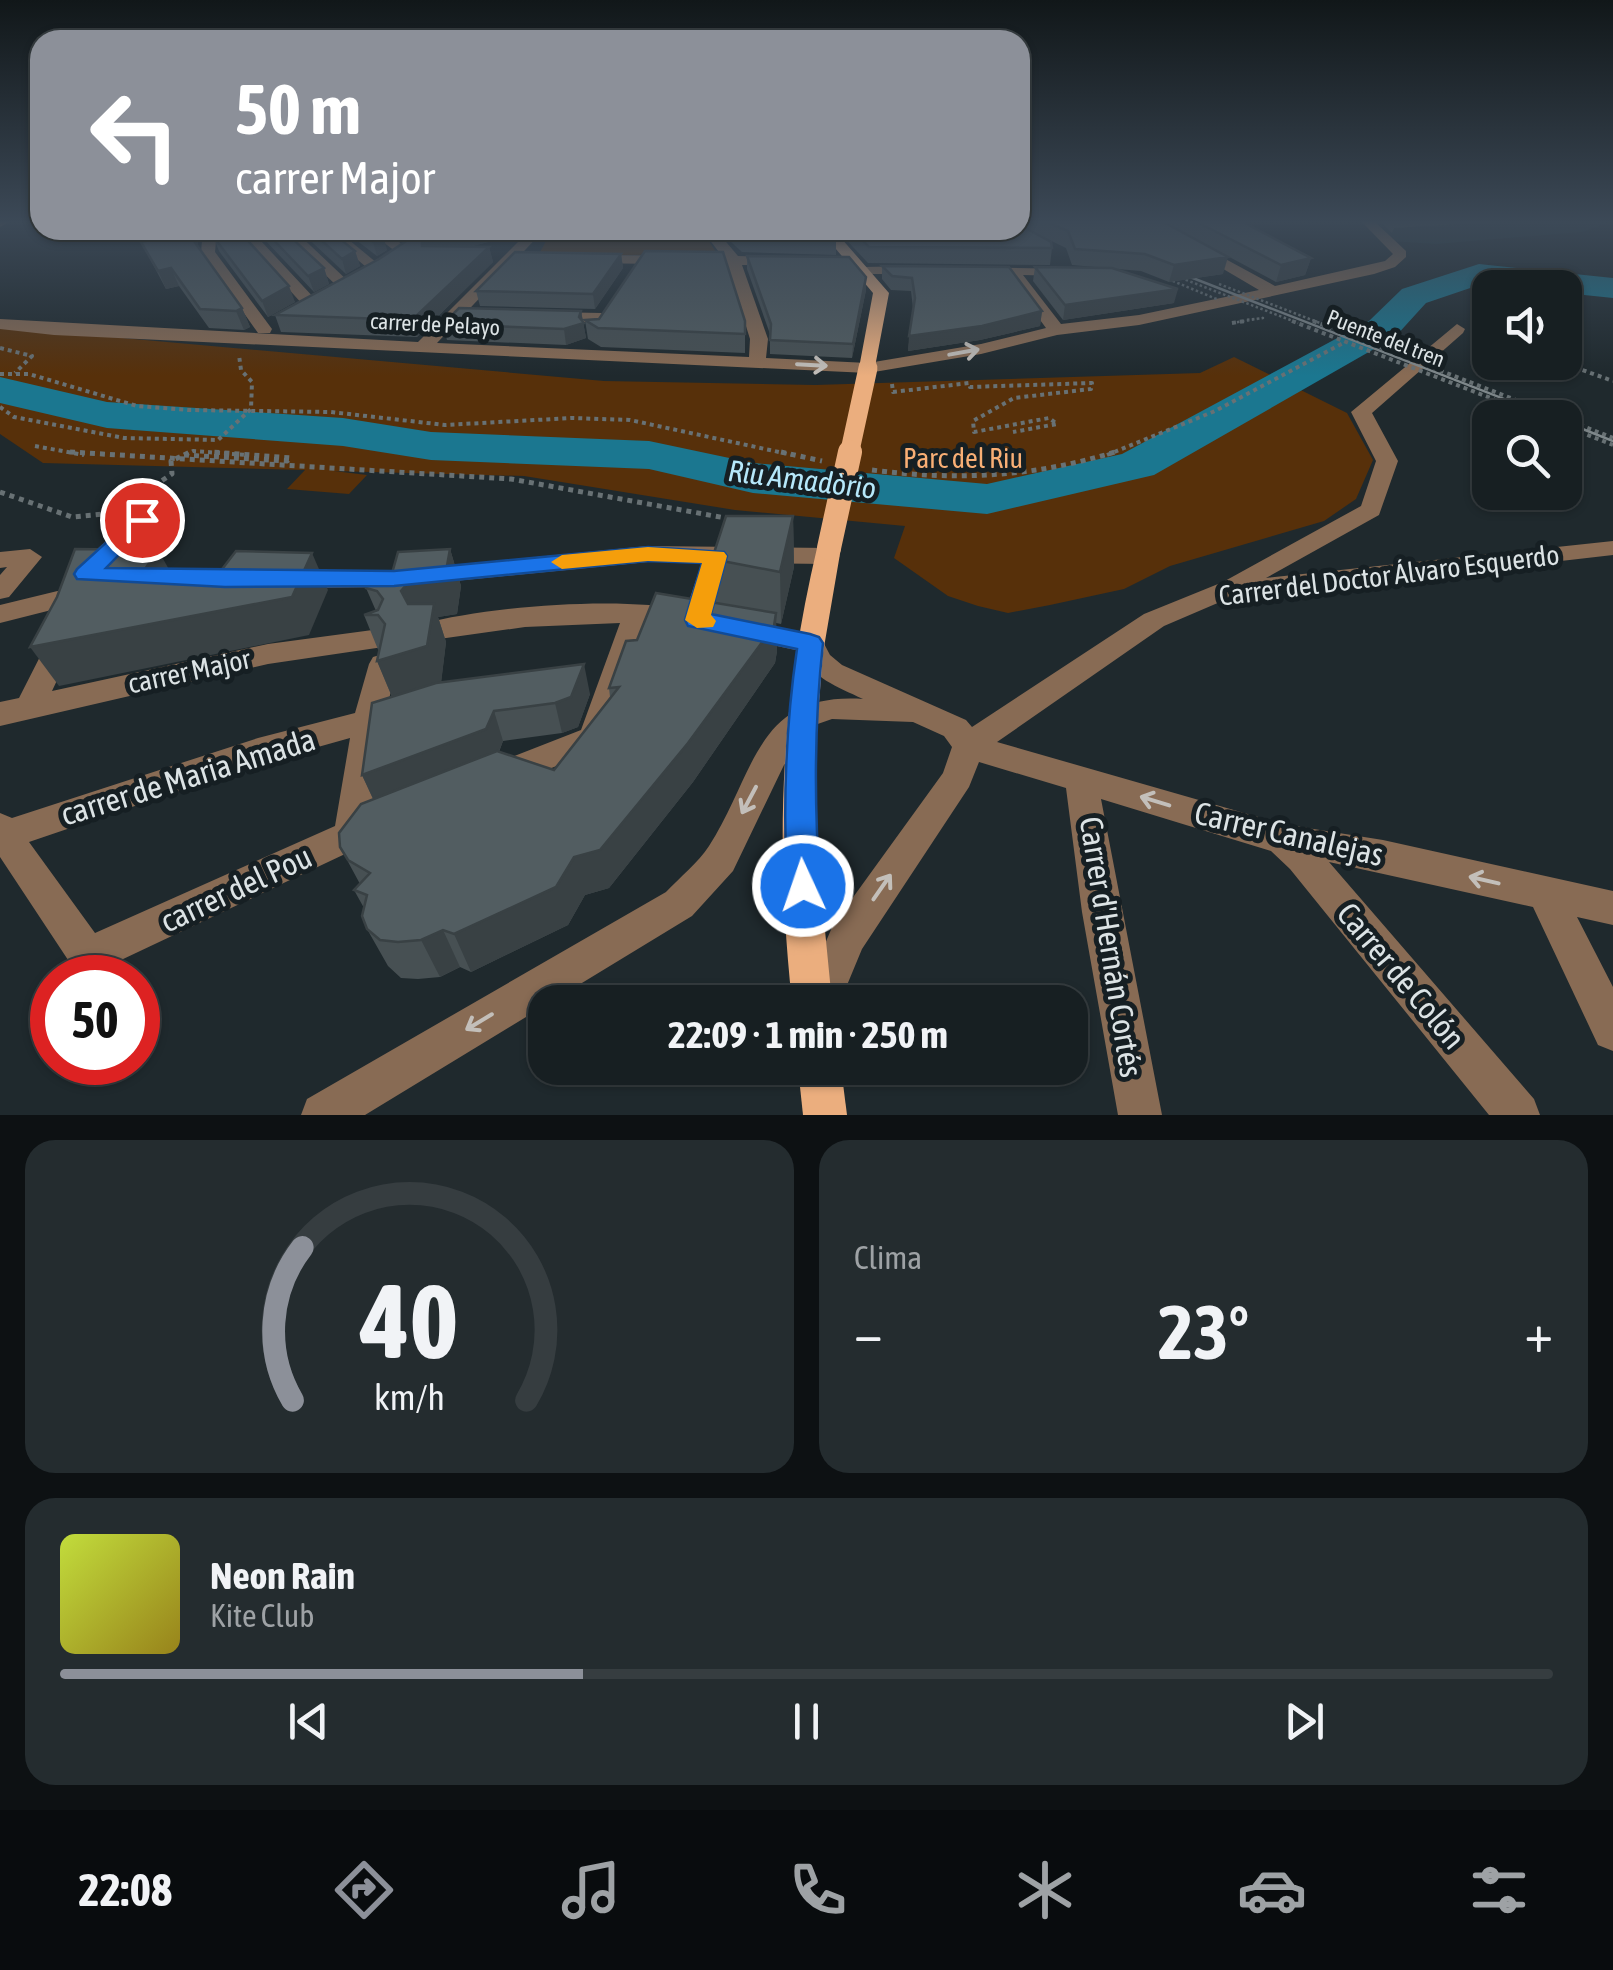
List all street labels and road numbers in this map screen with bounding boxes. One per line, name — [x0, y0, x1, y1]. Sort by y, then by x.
street label: Puente del tren — [1323, 304, 1449, 372]
street label: carrer de Pelayo — [369, 308, 501, 340]
street label: Carrer del Doctor Álvaro Esquerdo — [1217, 538, 1561, 612]
street label: carrer Major — [125, 642, 254, 700]
street label: carrer de Maria Amada — [56, 720, 320, 833]
street label: Carrer Canalejas — [1191, 794, 1387, 873]
street label: Carrer d'Hernán Cortés — [1073, 814, 1150, 1080]
street label: carrer del Pou — [154, 837, 317, 940]
street label: Carrer de Colón — [1330, 895, 1473, 1056]

